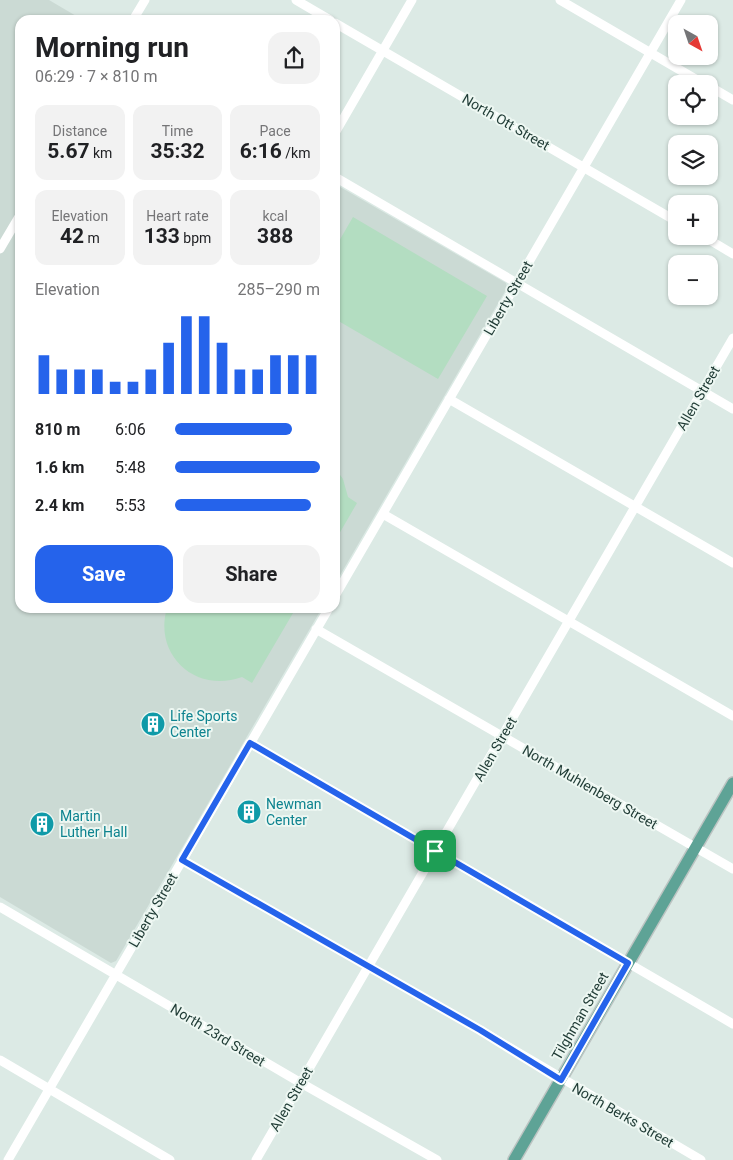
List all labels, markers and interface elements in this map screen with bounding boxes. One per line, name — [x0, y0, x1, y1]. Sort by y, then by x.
north arrow — [668, 15, 718, 65]
map controls — [668, 15, 718, 305]
text: Morning run — [35, 31, 189, 64]
button: share — [268, 32, 320, 84]
text: 06:29 · 7 × 810 m — [35, 67, 157, 86]
button: locate — [668, 75, 718, 125]
street label: North Ott Street — [460, 91, 553, 154]
text: Distance — [53, 123, 107, 139]
text: Time — [162, 123, 193, 139]
text: Pace — [260, 123, 291, 139]
button: layers — [668, 135, 718, 185]
text: 5.67 — [47, 139, 90, 163]
text: 35:32 — [150, 139, 205, 163]
text: 6:16 — [240, 139, 282, 163]
text: km — [90, 145, 112, 161]
text: /km — [282, 145, 311, 161]
button: + — [668, 195, 718, 245]
text: Elevation — [51, 208, 108, 224]
text: Heart rate — [146, 208, 209, 224]
text: kcal — [263, 208, 288, 224]
text: 42 — [60, 224, 84, 248]
text: 133 — [144, 224, 180, 248]
text: 388 — [257, 224, 293, 248]
text: m — [84, 230, 100, 246]
text: bpm — [180, 230, 211, 246]
button: − — [668, 255, 718, 305]
street label: Liberty Street — [480, 258, 536, 338]
text: Elevation — [35, 280, 100, 299]
text: 285–290 m — [238, 280, 320, 299]
street label: Allen Street — [673, 363, 723, 433]
text: 810 m — [35, 420, 80, 439]
text: 6:06 — [115, 420, 146, 439]
text: 1.6 km — [35, 458, 84, 477]
text: 5:48 — [115, 458, 146, 477]
text: 2.4 km — [35, 496, 84, 515]
text: 5:53 — [115, 496, 146, 515]
button: Save — [35, 545, 173, 603]
button: Share — [183, 545, 320, 603]
place label: Life Sports Center — [170, 708, 238, 740]
building icon: Life Sports Center — [140, 711, 166, 737]
street label: Allen Street — [470, 714, 520, 784]
street label: North Muhlenberg Street — [520, 742, 661, 832]
place label: Newman Center — [266, 796, 322, 828]
building icon: Newman Center — [236, 799, 262, 825]
place label: Martin Luther Hall — [60, 808, 127, 840]
building icon: Martin Luther Hall — [29, 811, 55, 837]
pin — [414, 830, 456, 872]
icon: arrive — [421, 837, 449, 865]
street label: Liberty Street — [125, 870, 181, 950]
street label: Tilghman Street — [548, 969, 612, 1063]
street label: North 23rd Street — [168, 1000, 269, 1070]
street label: Allen Street — [266, 1064, 316, 1134]
street label: North Berks Street — [569, 1079, 677, 1151]

